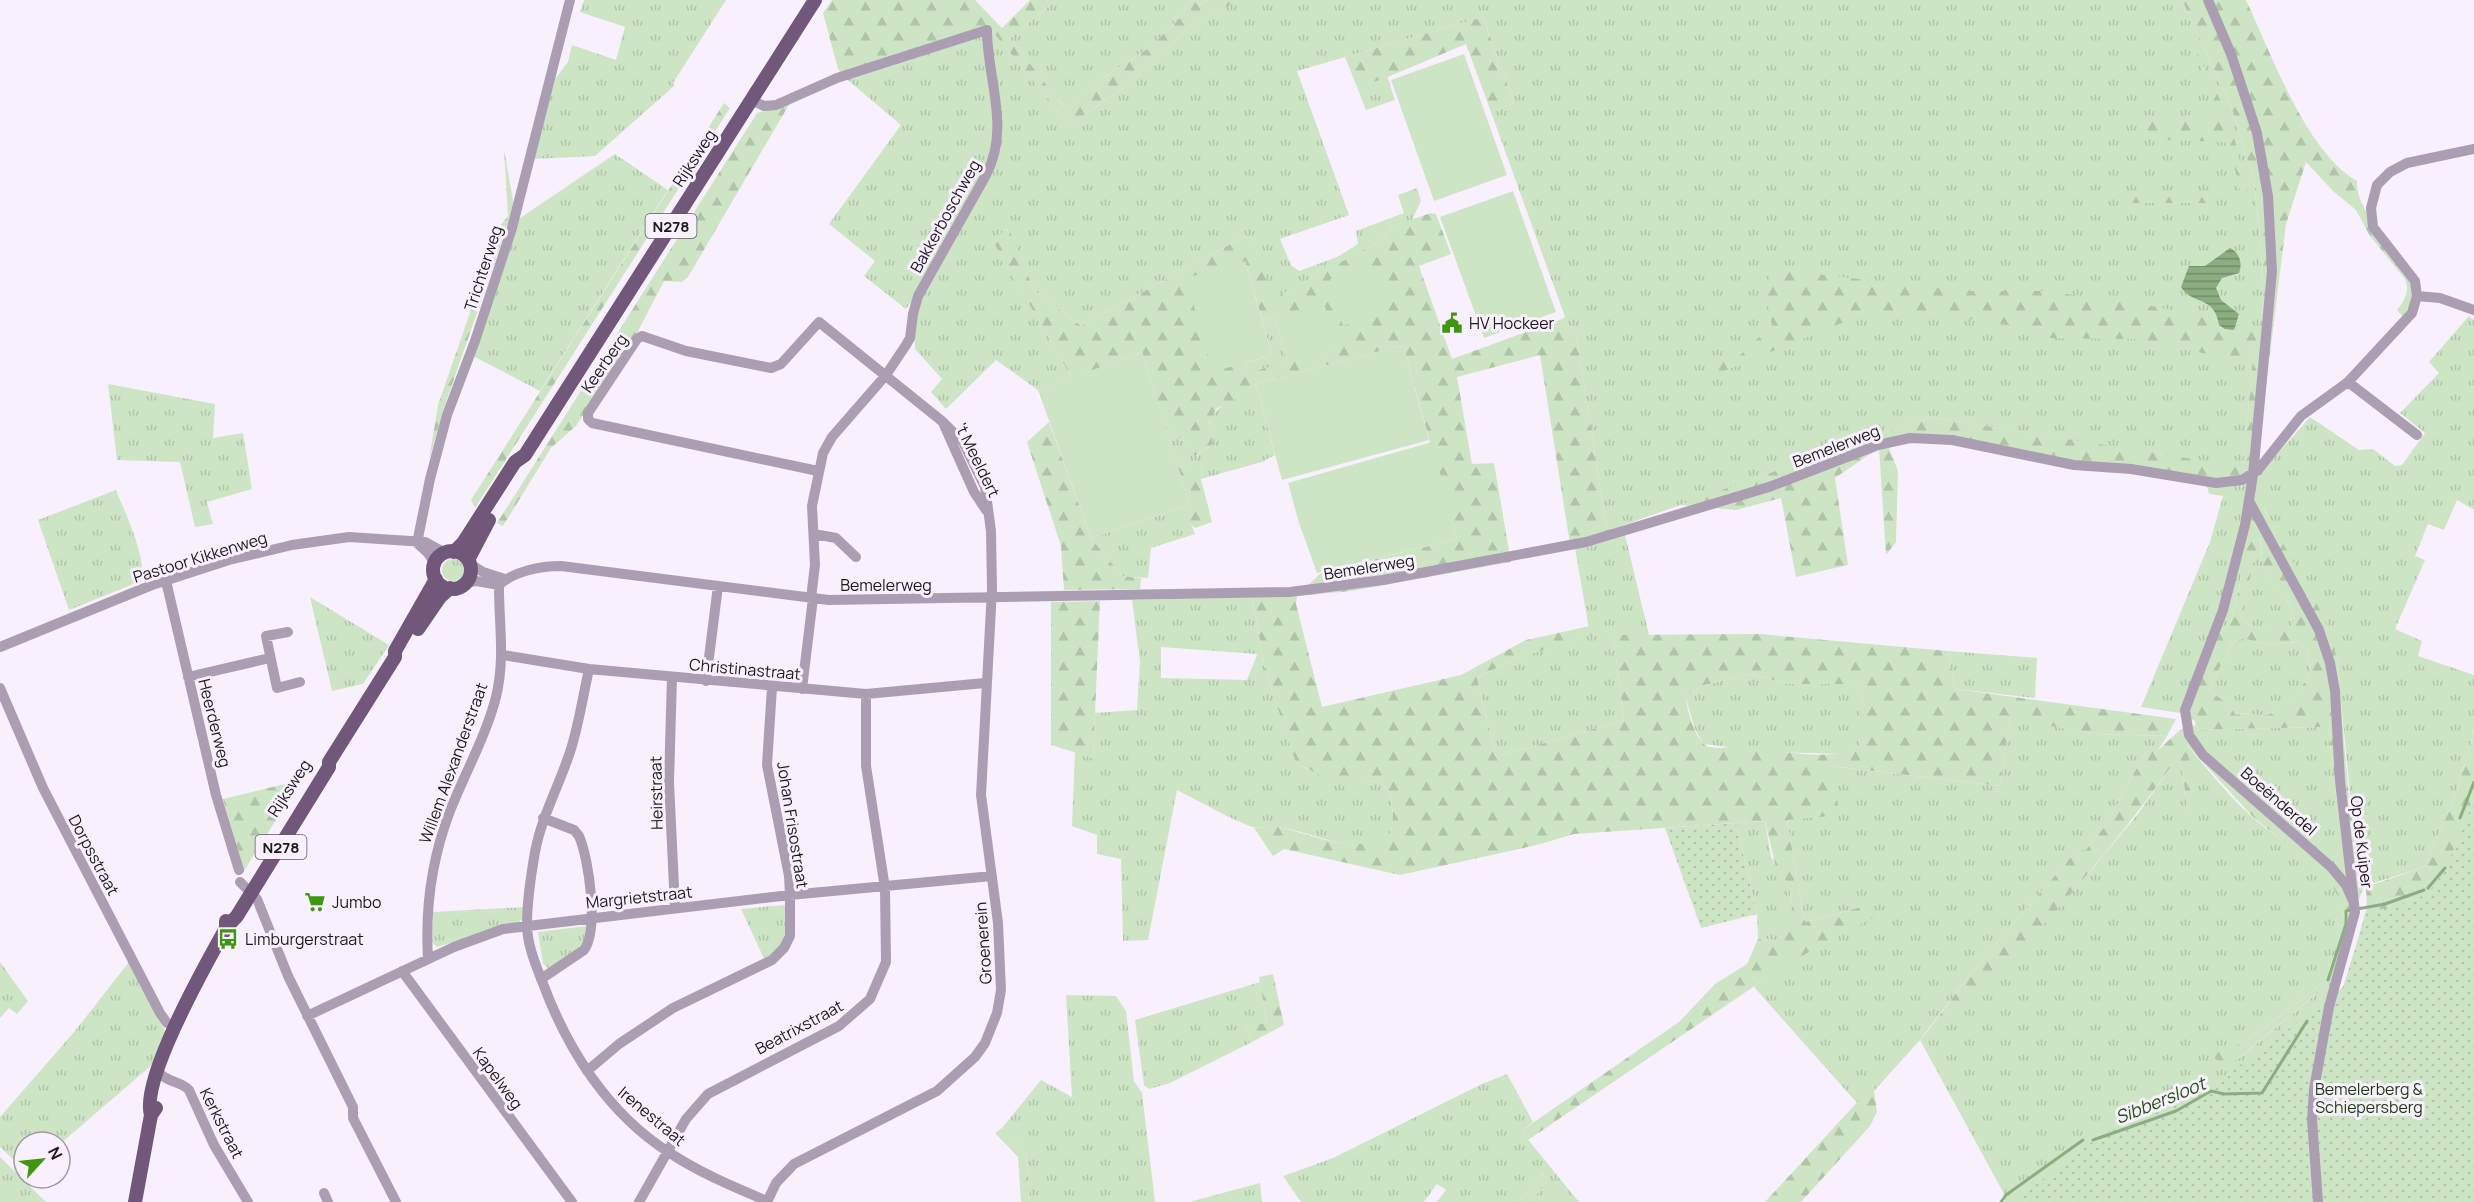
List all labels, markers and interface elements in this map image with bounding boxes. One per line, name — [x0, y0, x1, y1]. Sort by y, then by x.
street label: Rijksweg — [667, 125, 721, 191]
street label: Bakkerboschweg — [905, 156, 985, 276]
road number: N278 — [646, 214, 696, 238]
street label: Trichterweg — [459, 222, 507, 314]
public building icon: HV Hockeer — [1440, 311, 1464, 335]
place label: HV Hockeer — [1469, 312, 1555, 334]
street label: Keerberg — [576, 329, 632, 397]
street label: 't Meeldert — [951, 419, 1005, 501]
street label: Bemelerweg — [1789, 419, 1883, 473]
street label: Pastoor Kikkenweg — [130, 526, 270, 588]
street label: Bemelerweg — [1322, 549, 1416, 585]
street label: Bemelerweg — [840, 574, 932, 596]
street label: Christinastraat — [688, 653, 802, 685]
street label: Heerderweg — [193, 676, 237, 770]
street label: Willem Alexanderstraat — [414, 679, 492, 847]
street label: Rijksweg — [262, 755, 316, 821]
street label: Heirstraat — [644, 756, 668, 830]
street label: Johan Frisostraat — [772, 760, 814, 890]
street label: Boeënderdel — [2236, 762, 2322, 840]
street label: Op de Kuiper — [2345, 794, 2379, 890]
street label: Dorpsstraat — [64, 811, 124, 899]
road number: N278 — [256, 835, 306, 859]
street label: Margrietstraat — [585, 880, 693, 914]
supermarket icon: Jumbo — [303, 890, 327, 914]
place label: Jumbo — [332, 891, 381, 913]
street label: Groenerein — [969, 901, 997, 985]
bus stop icon: Limburgerstraat — [216, 927, 240, 951]
place label: Limburgerstraat — [245, 928, 364, 950]
street label: Beatrixstraat — [751, 995, 847, 1059]
street label: Kapelweg — [468, 1043, 528, 1113]
water label: Sibbersloot — [2111, 1070, 2210, 1129]
park label: Bemelerberg & Schiepersberg — [2315, 1078, 2424, 1118]
street label: Irenestraat — [614, 1081, 690, 1151]
street label: Kerkstraat — [195, 1084, 249, 1162]
north arrow — [12, 1130, 72, 1190]
text: N — [43, 1143, 68, 1163]

